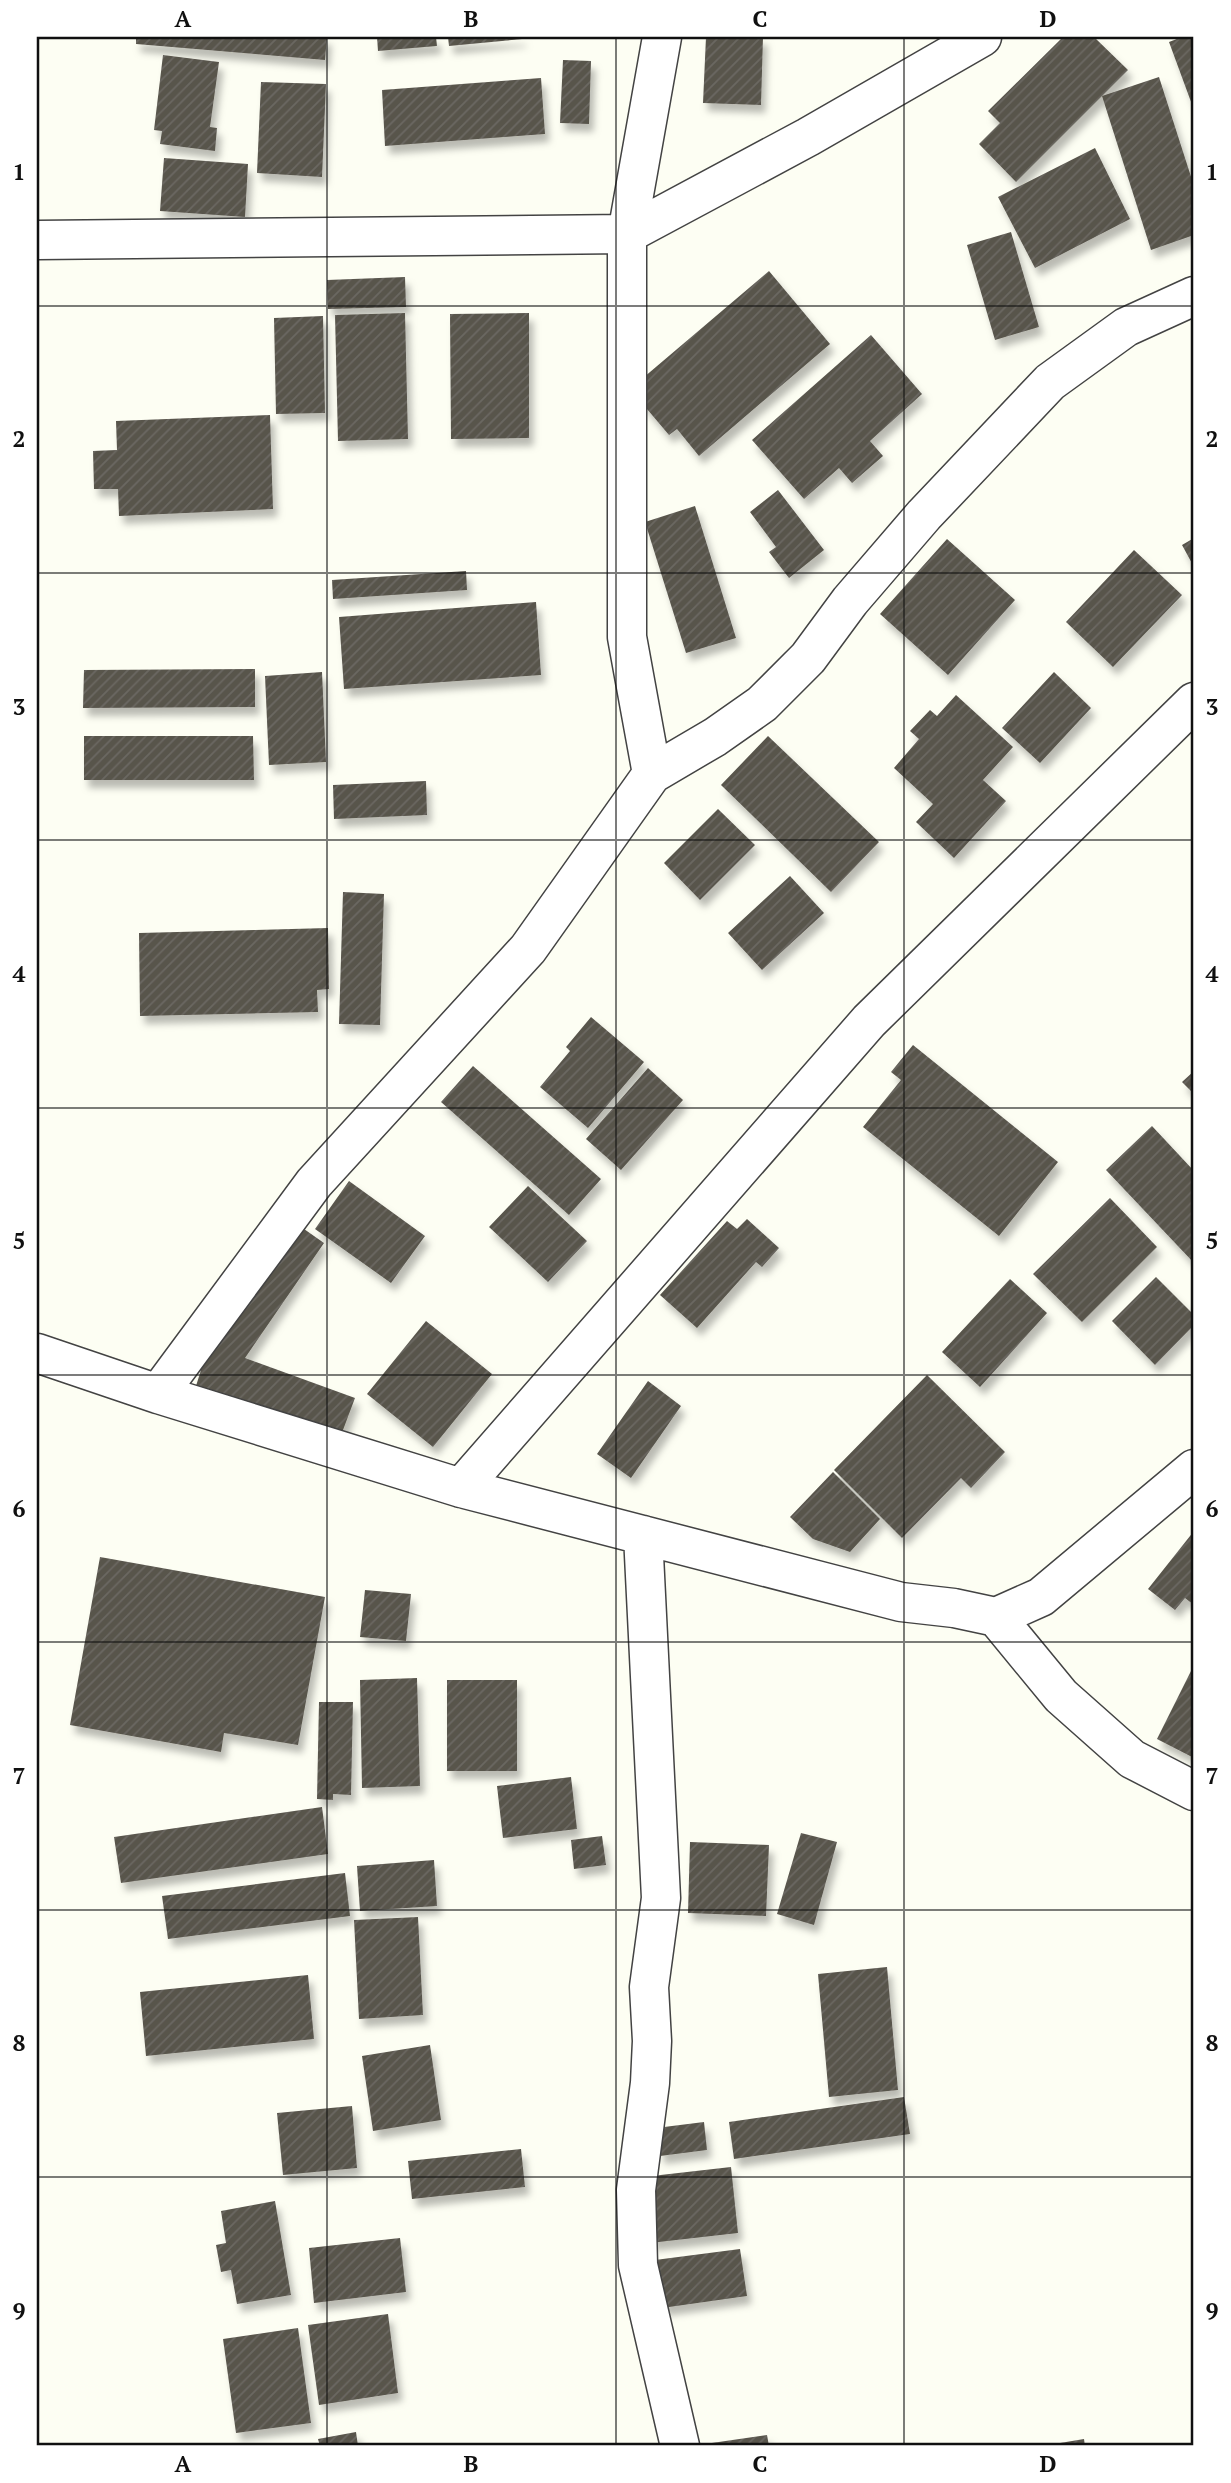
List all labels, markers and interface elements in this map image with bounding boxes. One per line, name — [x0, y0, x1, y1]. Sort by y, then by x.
text: A — [175, 3, 192, 34]
text: B — [464, 3, 479, 34]
text: C — [753, 3, 768, 34]
text: D — [1040, 3, 1057, 34]
text: 1 — [13, 156, 26, 187]
text: 1 — [1206, 156, 1219, 187]
text: 2 — [13, 423, 26, 454]
text: 2 — [1206, 423, 1219, 454]
text: 3 — [13, 691, 26, 722]
text: 3 — [1206, 691, 1219, 722]
text: 4 — [13, 958, 26, 989]
text: 4 — [1206, 958, 1219, 989]
text: 5 — [13, 1225, 26, 1256]
text: 5 — [1206, 1225, 1219, 1256]
text: 6 — [13, 1493, 26, 1524]
text: 6 — [1206, 1493, 1219, 1524]
text: 7 — [13, 1760, 26, 1791]
text: 7 — [1206, 1760, 1219, 1791]
text: 8 — [13, 2027, 26, 2058]
text: 8 — [1206, 2027, 1219, 2058]
text: 9 — [13, 2295, 26, 2326]
text: 9 — [1206, 2295, 1219, 2326]
text: A — [175, 2448, 192, 2479]
text: B — [464, 2448, 479, 2479]
text: C — [753, 2448, 768, 2479]
text: D — [1040, 2448, 1057, 2479]

